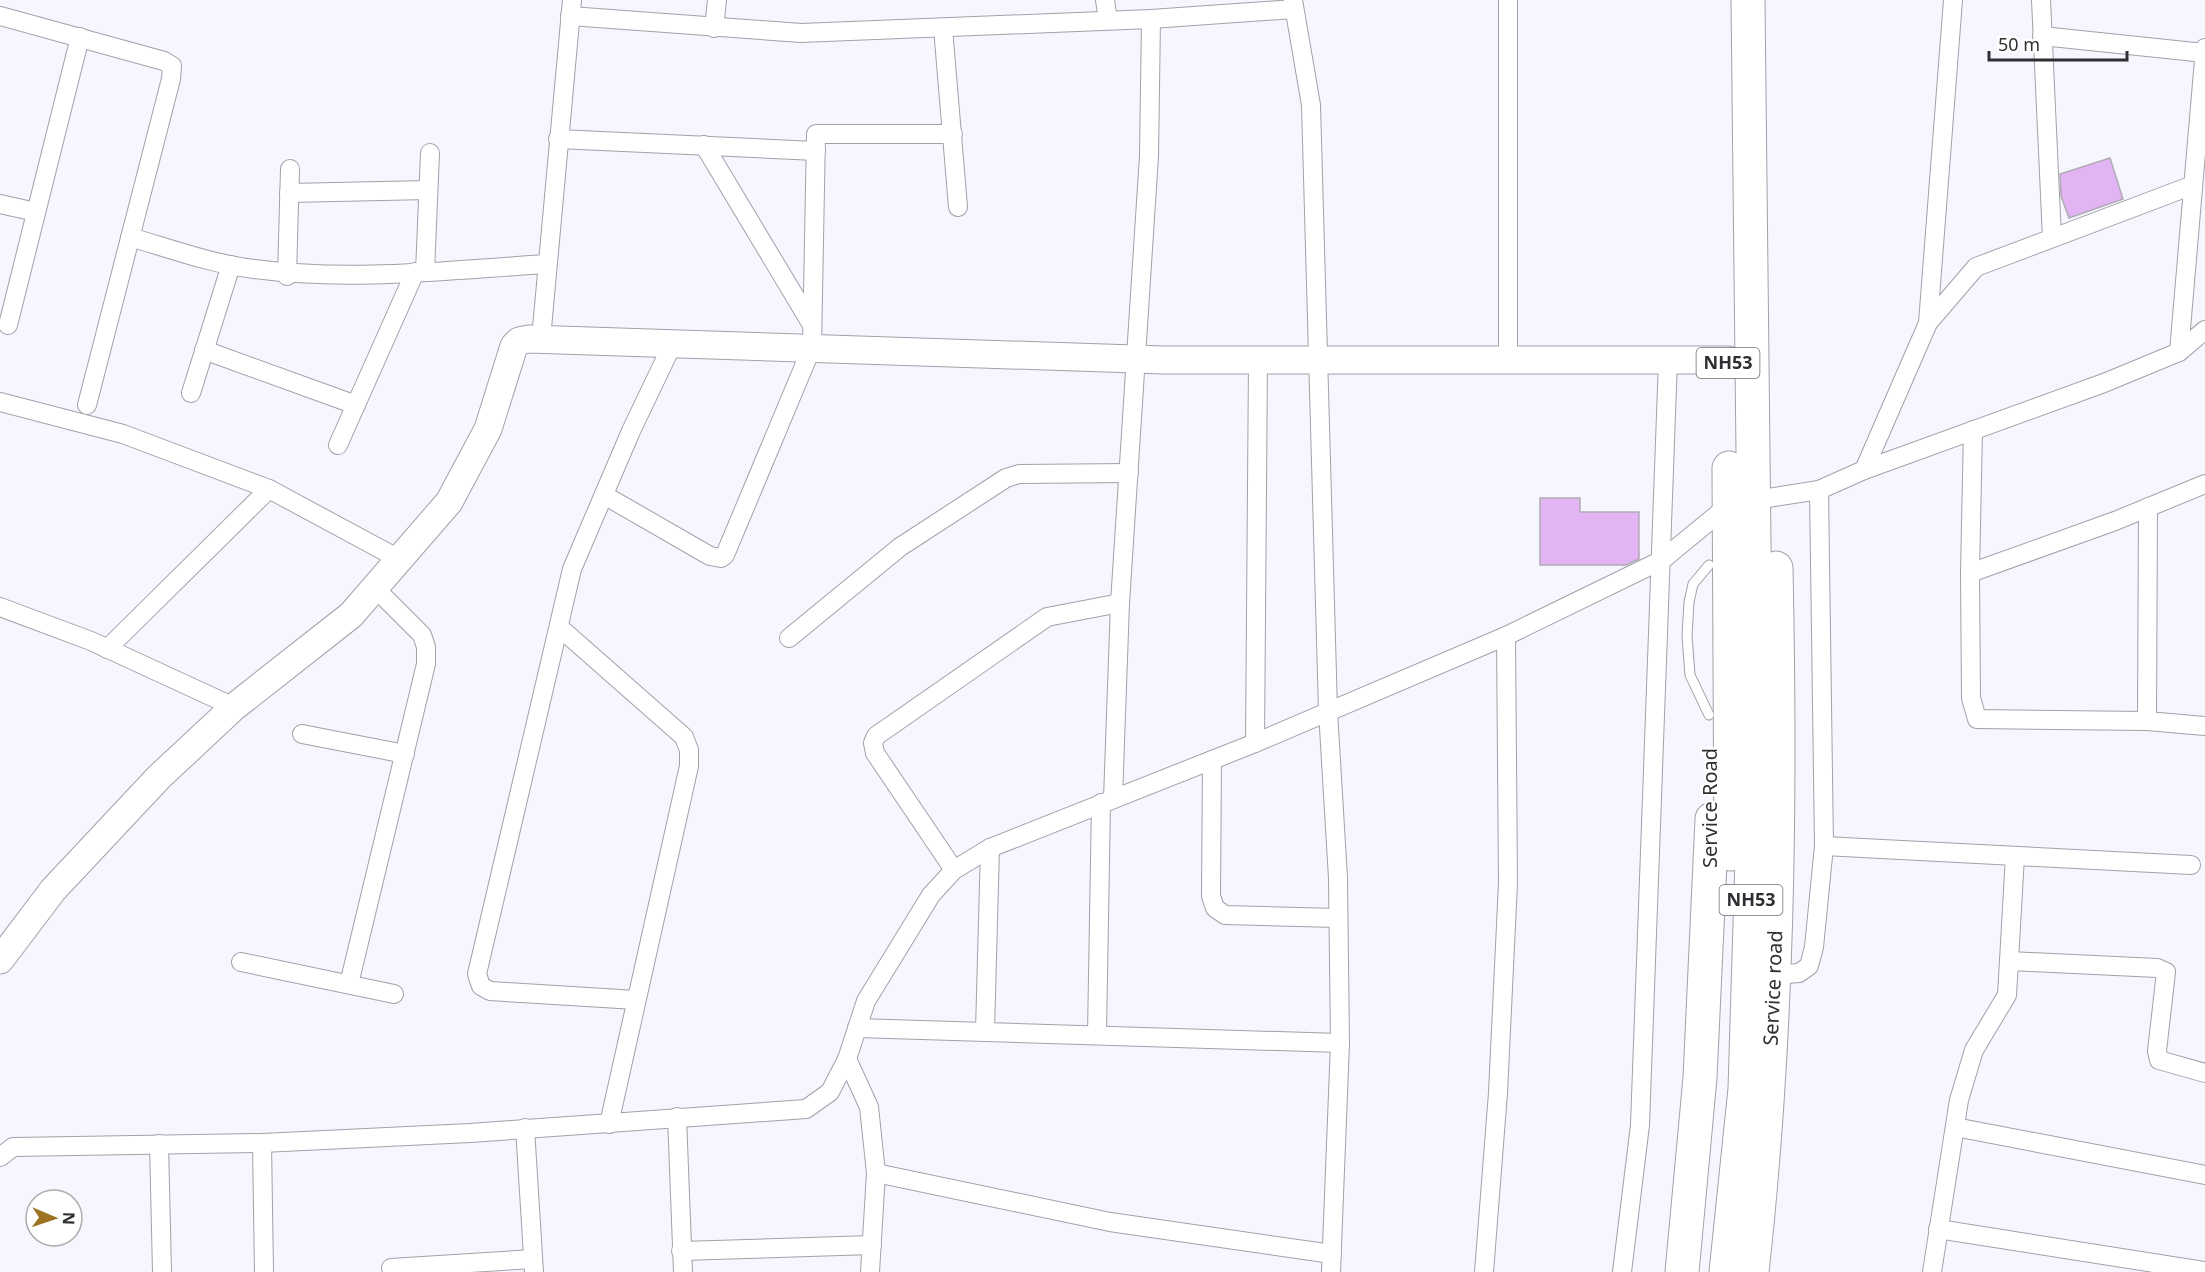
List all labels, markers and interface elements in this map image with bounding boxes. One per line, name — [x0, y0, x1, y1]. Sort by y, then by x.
scale bar — [1989, 24, 2127, 62]
text: 50 m — [1998, 32, 2040, 56]
road number: NH53 — [1696, 348, 1760, 378]
street label: Service Road — [1696, 748, 1723, 868]
road number: NH53 — [1720, 885, 1782, 915]
street label: Service road — [1756, 930, 1788, 1046]
north arrow — [24, 1188, 84, 1248]
text: N — [58, 1212, 80, 1225]

